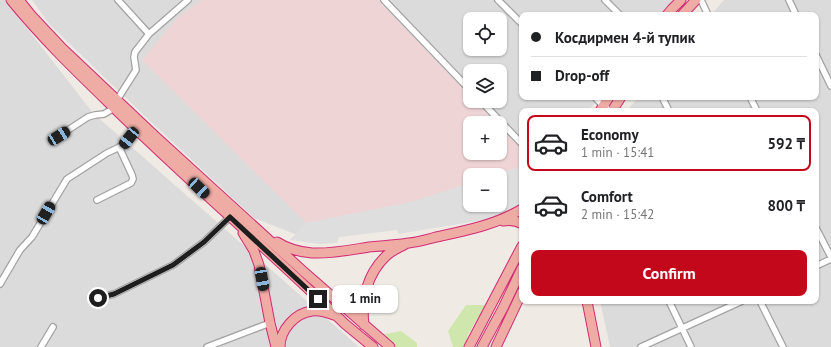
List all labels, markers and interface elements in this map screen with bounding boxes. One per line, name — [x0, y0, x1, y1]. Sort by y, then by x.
map controls — [463, 12, 507, 212]
button: locate — [463, 12, 507, 56]
text: Косдирмен 4-й тупик — [555, 28, 695, 47]
button: layers — [463, 64, 507, 108]
text: Drop-off — [555, 66, 609, 85]
button: + — [463, 116, 507, 160]
car — [46, 125, 72, 147]
car — [117, 125, 141, 151]
icon: car — [533, 125, 569, 161]
text: Economy — [581, 125, 639, 144]
text: 592 ₸ — [767, 134, 805, 153]
text: 1 min · 15:41 — [581, 144, 654, 161]
button: − — [463, 168, 507, 212]
car — [186, 175, 212, 201]
icon: car — [533, 187, 569, 223]
text: Comfort — [581, 187, 633, 206]
text: 800 ₸ — [767, 196, 805, 215]
car — [35, 200, 57, 226]
text: 2 min · 15:42 — [581, 206, 654, 223]
button: Confirm — [531, 250, 807, 296]
car — [254, 266, 270, 292]
callout: 1 min — [332, 285, 398, 313]
route start — [89, 289, 107, 307]
route end — [309, 290, 327, 308]
text: 1 min — [349, 290, 381, 307]

